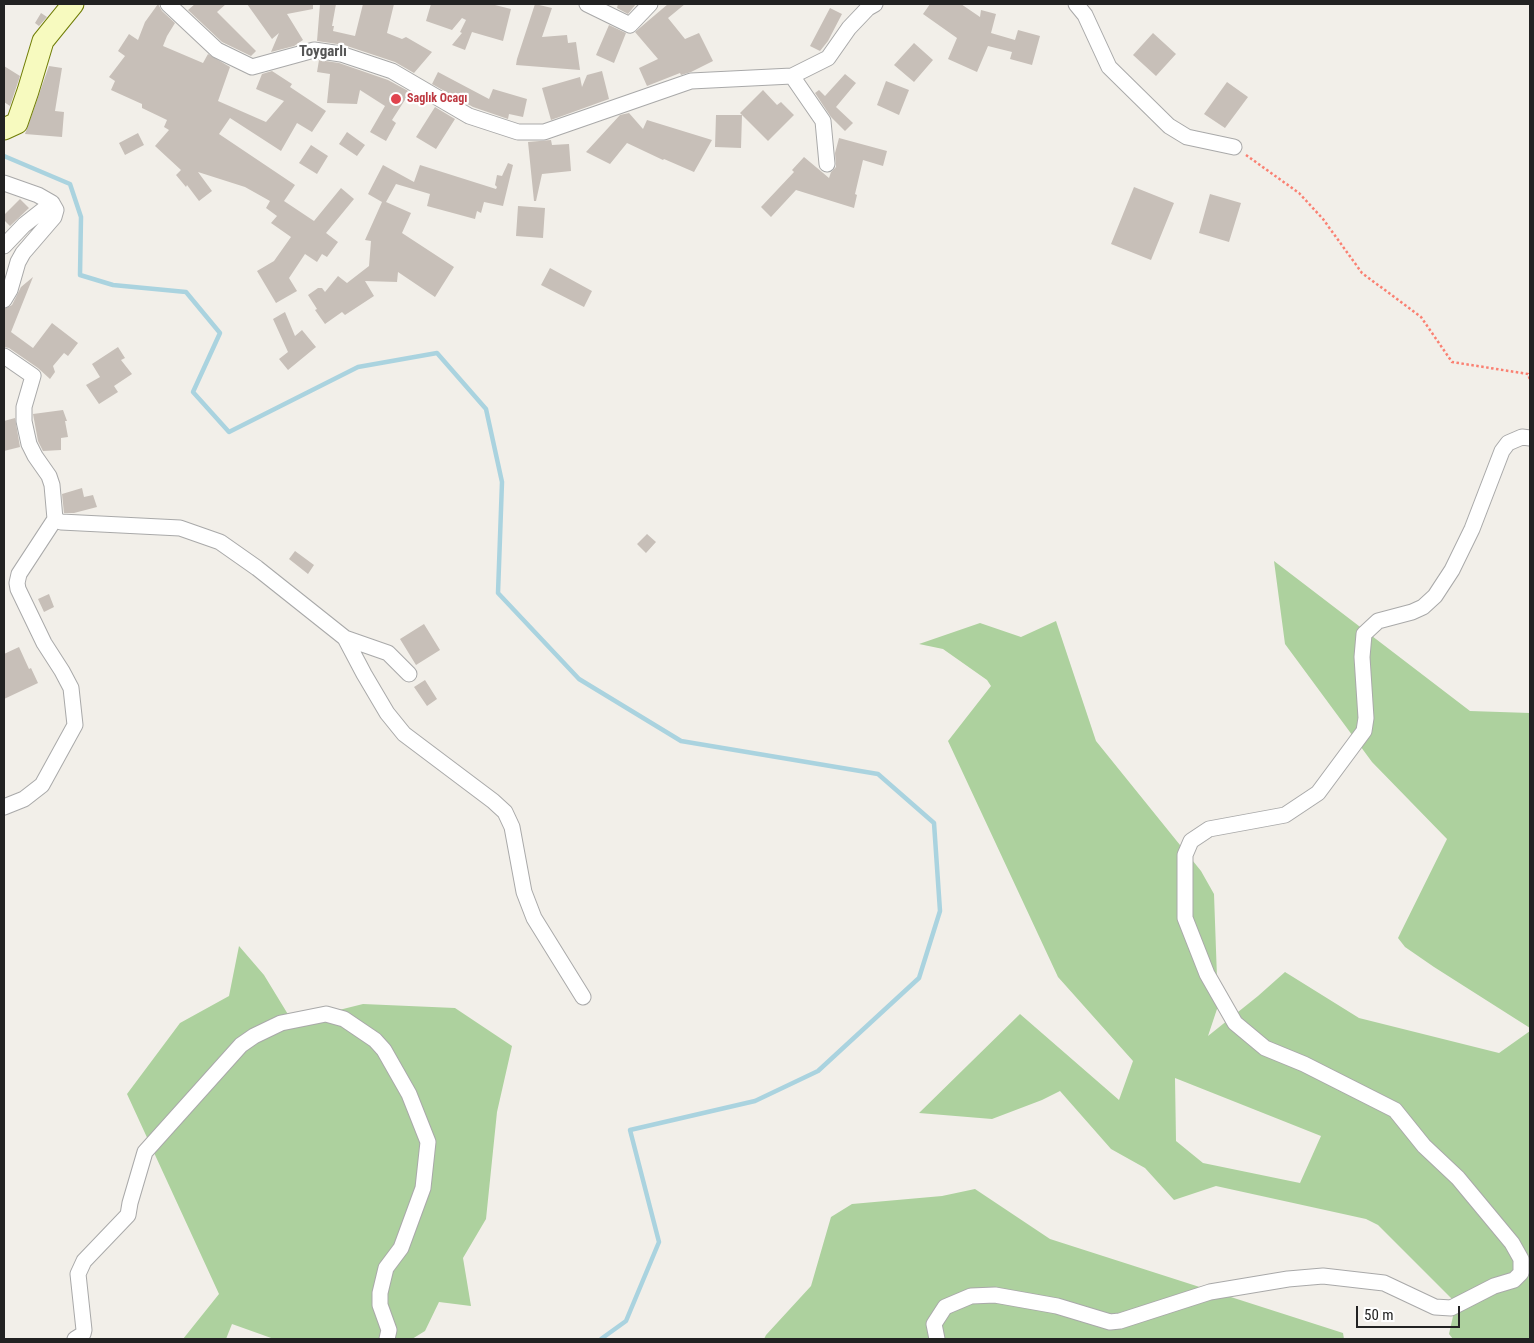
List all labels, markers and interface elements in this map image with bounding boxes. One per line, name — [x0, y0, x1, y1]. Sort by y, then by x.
district label: Toygarlı — [299, 43, 347, 61]
marker: Saglık Ocagı — [389, 92, 403, 106]
place label: Saglık Ocagı — [407, 92, 467, 106]
scale bar — [1359, 1296, 1463, 1328]
text: 50 m — [1364, 1306, 1394, 1324]

